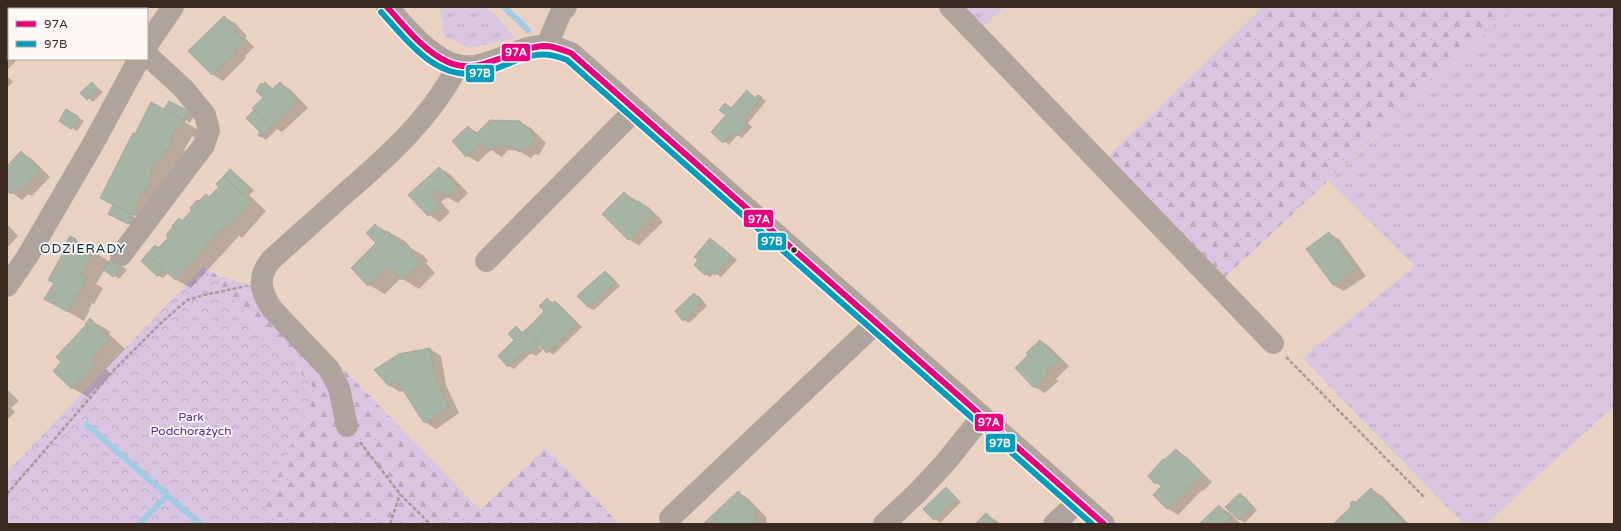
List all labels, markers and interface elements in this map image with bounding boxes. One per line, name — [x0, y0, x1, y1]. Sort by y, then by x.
legend — [8, 8, 148, 60]
text: 97A — [44, 17, 68, 31]
text: 97B — [44, 37, 67, 51]
line badge: 97A — [501, 43, 531, 62]
text: 97A — [505, 46, 527, 59]
line badge: 97B — [465, 64, 495, 83]
text: 97B — [469, 67, 491, 80]
line badge: 97A — [743, 209, 774, 228]
text: 97A — [748, 213, 770, 226]
line badge: 97B — [757, 232, 787, 251]
text: 97B — [761, 235, 783, 248]
district label: ODZIERADY — [40, 241, 126, 257]
unlabelled marker — [789, 245, 799, 255]
park label: Park Podchorążych — [150, 410, 232, 438]
line badge: 97A — [974, 413, 1004, 432]
text: 97A — [978, 416, 1000, 429]
line badge: 97B — [985, 433, 1016, 453]
text: 97B — [989, 437, 1011, 450]

